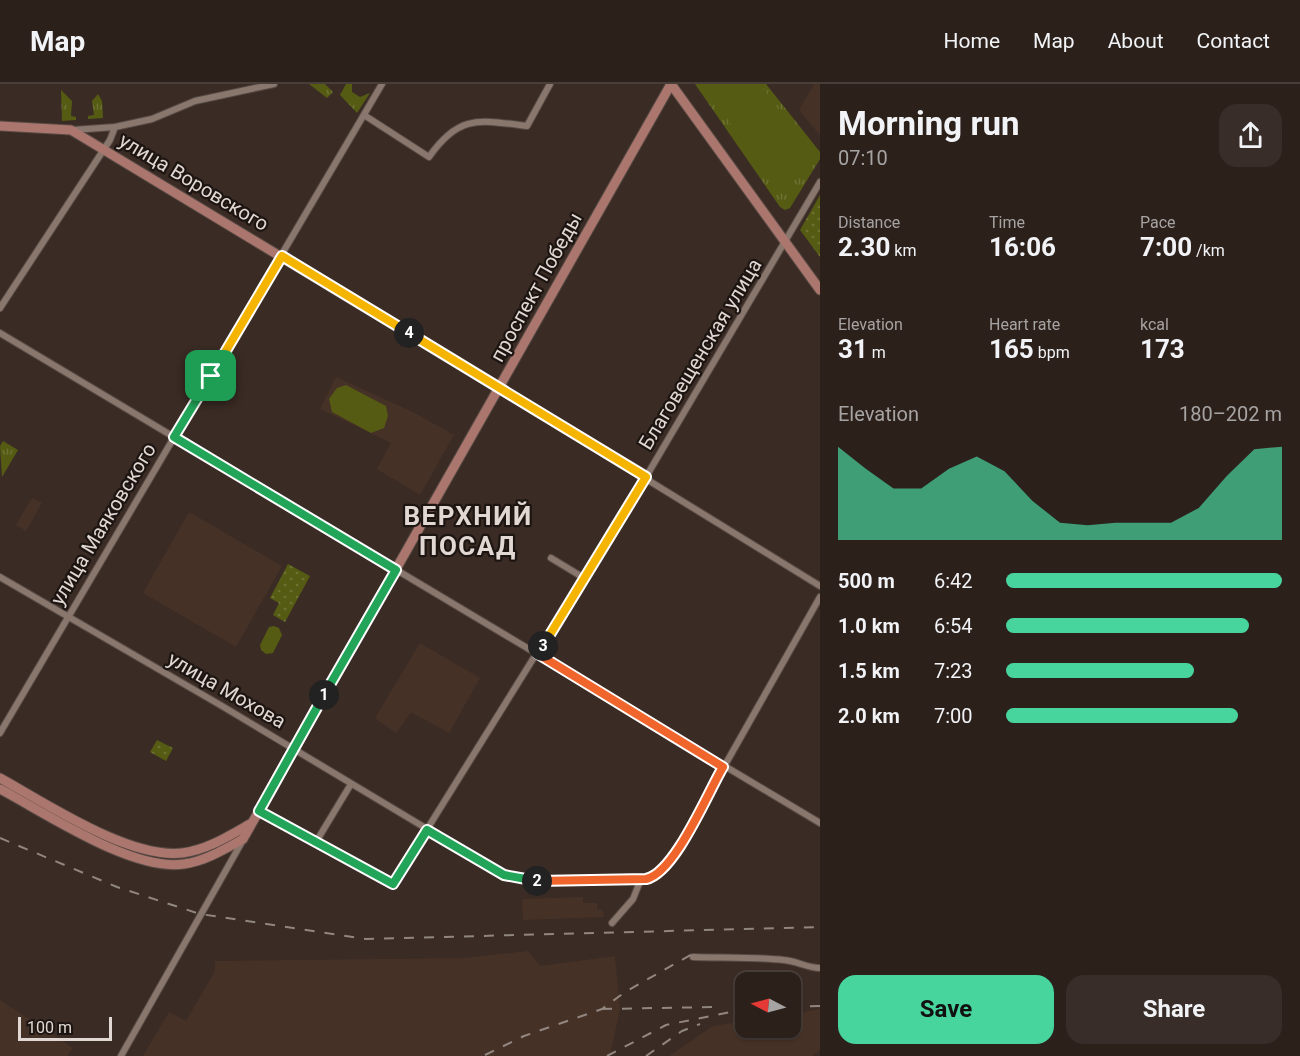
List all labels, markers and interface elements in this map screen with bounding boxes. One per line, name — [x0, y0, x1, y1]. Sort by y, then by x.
text: Map — [30, 25, 85, 58]
text: Home — [944, 29, 1000, 53]
text: Map — [1033, 29, 1075, 53]
text: About — [1108, 29, 1164, 53]
text: Contact — [1197, 29, 1270, 53]
text: Morning run — [838, 104, 1019, 143]
button: share — [1219, 104, 1282, 167]
street label: улица Воровского — [115, 128, 273, 236]
text: 07:10 — [838, 146, 888, 170]
street label: проспект Победы — [485, 208, 587, 366]
text: Distance — [838, 213, 900, 232]
text: Time — [989, 213, 1025, 232]
text: Pace — [1140, 213, 1176, 232]
text: 2.30 — [838, 232, 890, 262]
text: 16:06 — [989, 232, 1056, 262]
text: 7:00 — [1140, 232, 1192, 262]
text: km — [890, 241, 916, 260]
text: /km — [1192, 241, 1225, 260]
street label: Благовещенская улица — [633, 254, 767, 454]
text: Elevation — [838, 315, 903, 334]
text: Heart rate — [989, 315, 1060, 334]
text: kcal — [1140, 315, 1169, 334]
pin: 4 — [394, 318, 424, 348]
text: 4 — [404, 323, 414, 342]
text: 31 — [838, 334, 868, 364]
text: 165 — [989, 334, 1034, 364]
text: 173 — [1140, 334, 1185, 364]
text: m — [868, 343, 886, 362]
text: bpm — [1034, 343, 1070, 362]
pin — [185, 350, 236, 401]
icon: arrive — [194, 359, 227, 392]
text: Elevation — [838, 402, 919, 426]
text: 180–202 m — [1179, 402, 1282, 426]
street label: улица Маяковского — [45, 439, 161, 609]
district label: ВЕРХНИЙ ПОСАД — [403, 501, 533, 561]
text: 500 m — [838, 569, 895, 593]
text: 6:42 — [934, 569, 973, 593]
text: 1.0 km — [838, 614, 900, 638]
text: 6:54 — [934, 614, 973, 638]
pin: 3 — [528, 631, 558, 661]
text: 3 — [538, 636, 548, 655]
street label: улица Мохова — [164, 647, 290, 733]
text: 1.5 km — [838, 659, 900, 683]
text: 7:23 — [934, 659, 973, 683]
pin: 1 — [309, 680, 339, 710]
text: 1 — [319, 685, 329, 704]
text: 2.0 km — [838, 704, 900, 728]
text: 7:00 — [934, 704, 973, 728]
pin: 2 — [522, 866, 552, 896]
text: 2 — [532, 871, 542, 890]
north arrow — [735, 972, 801, 1038]
map controls — [735, 972, 801, 1038]
button: Save — [838, 975, 1054, 1044]
button: Share — [1066, 975, 1282, 1044]
scale bar — [18, 1014, 112, 1042]
text: 100 m — [27, 1018, 72, 1037]

